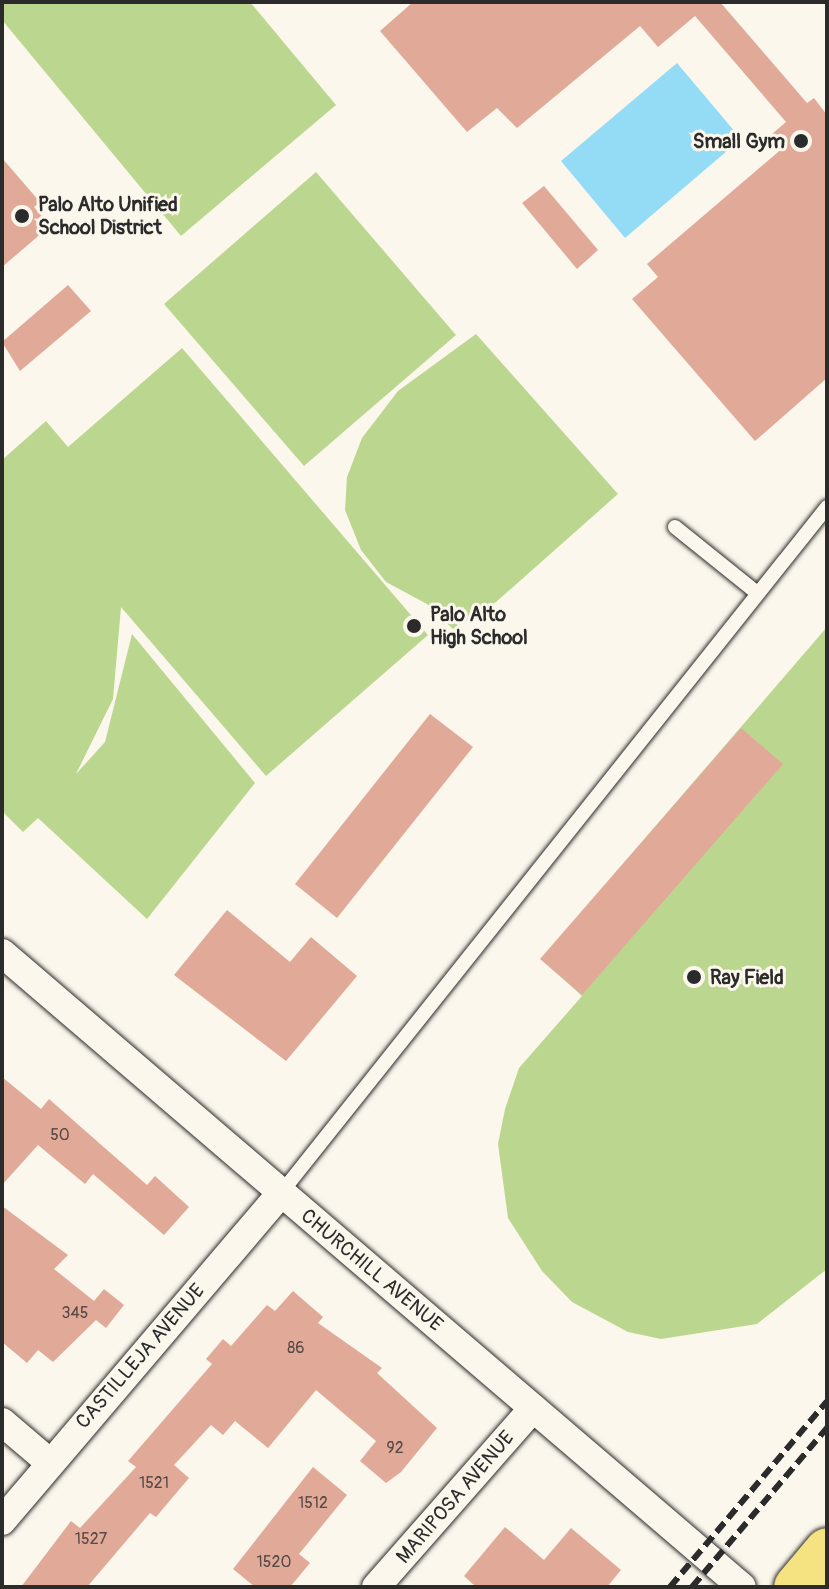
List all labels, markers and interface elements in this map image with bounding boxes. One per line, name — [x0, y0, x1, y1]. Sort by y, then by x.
place label: Small Gym — [693, 129, 785, 153]
marker: Small Gym — [792, 132, 810, 150]
place label: Palo Alto Unified School District — [38, 192, 178, 239]
marker: Palo Alto Unified School District — [13, 207, 31, 225]
place label: Palo Alto High School — [430, 602, 528, 649]
marker: Palo Alto High School — [405, 617, 423, 635]
place label: Ray Field — [710, 965, 784, 989]
marker: Ray Field — [685, 968, 703, 986]
house number: 50 — [50, 1125, 70, 1145]
street label: CHURCHILL AVENUE — [296, 1204, 448, 1336]
street label: CASTILLEJA AVENUE — [71, 1279, 209, 1433]
house number: 345 — [62, 1303, 88, 1323]
house number: 86 — [287, 1338, 305, 1358]
street label: MARIPOSA AVENUE — [391, 1426, 519, 1568]
house number: 92 — [386, 1438, 404, 1458]
house number: 1521 — [139, 1473, 169, 1493]
house number: 1512 — [298, 1493, 328, 1513]
house number: 1527 — [75, 1529, 107, 1549]
house number: 1520 — [257, 1552, 291, 1572]

